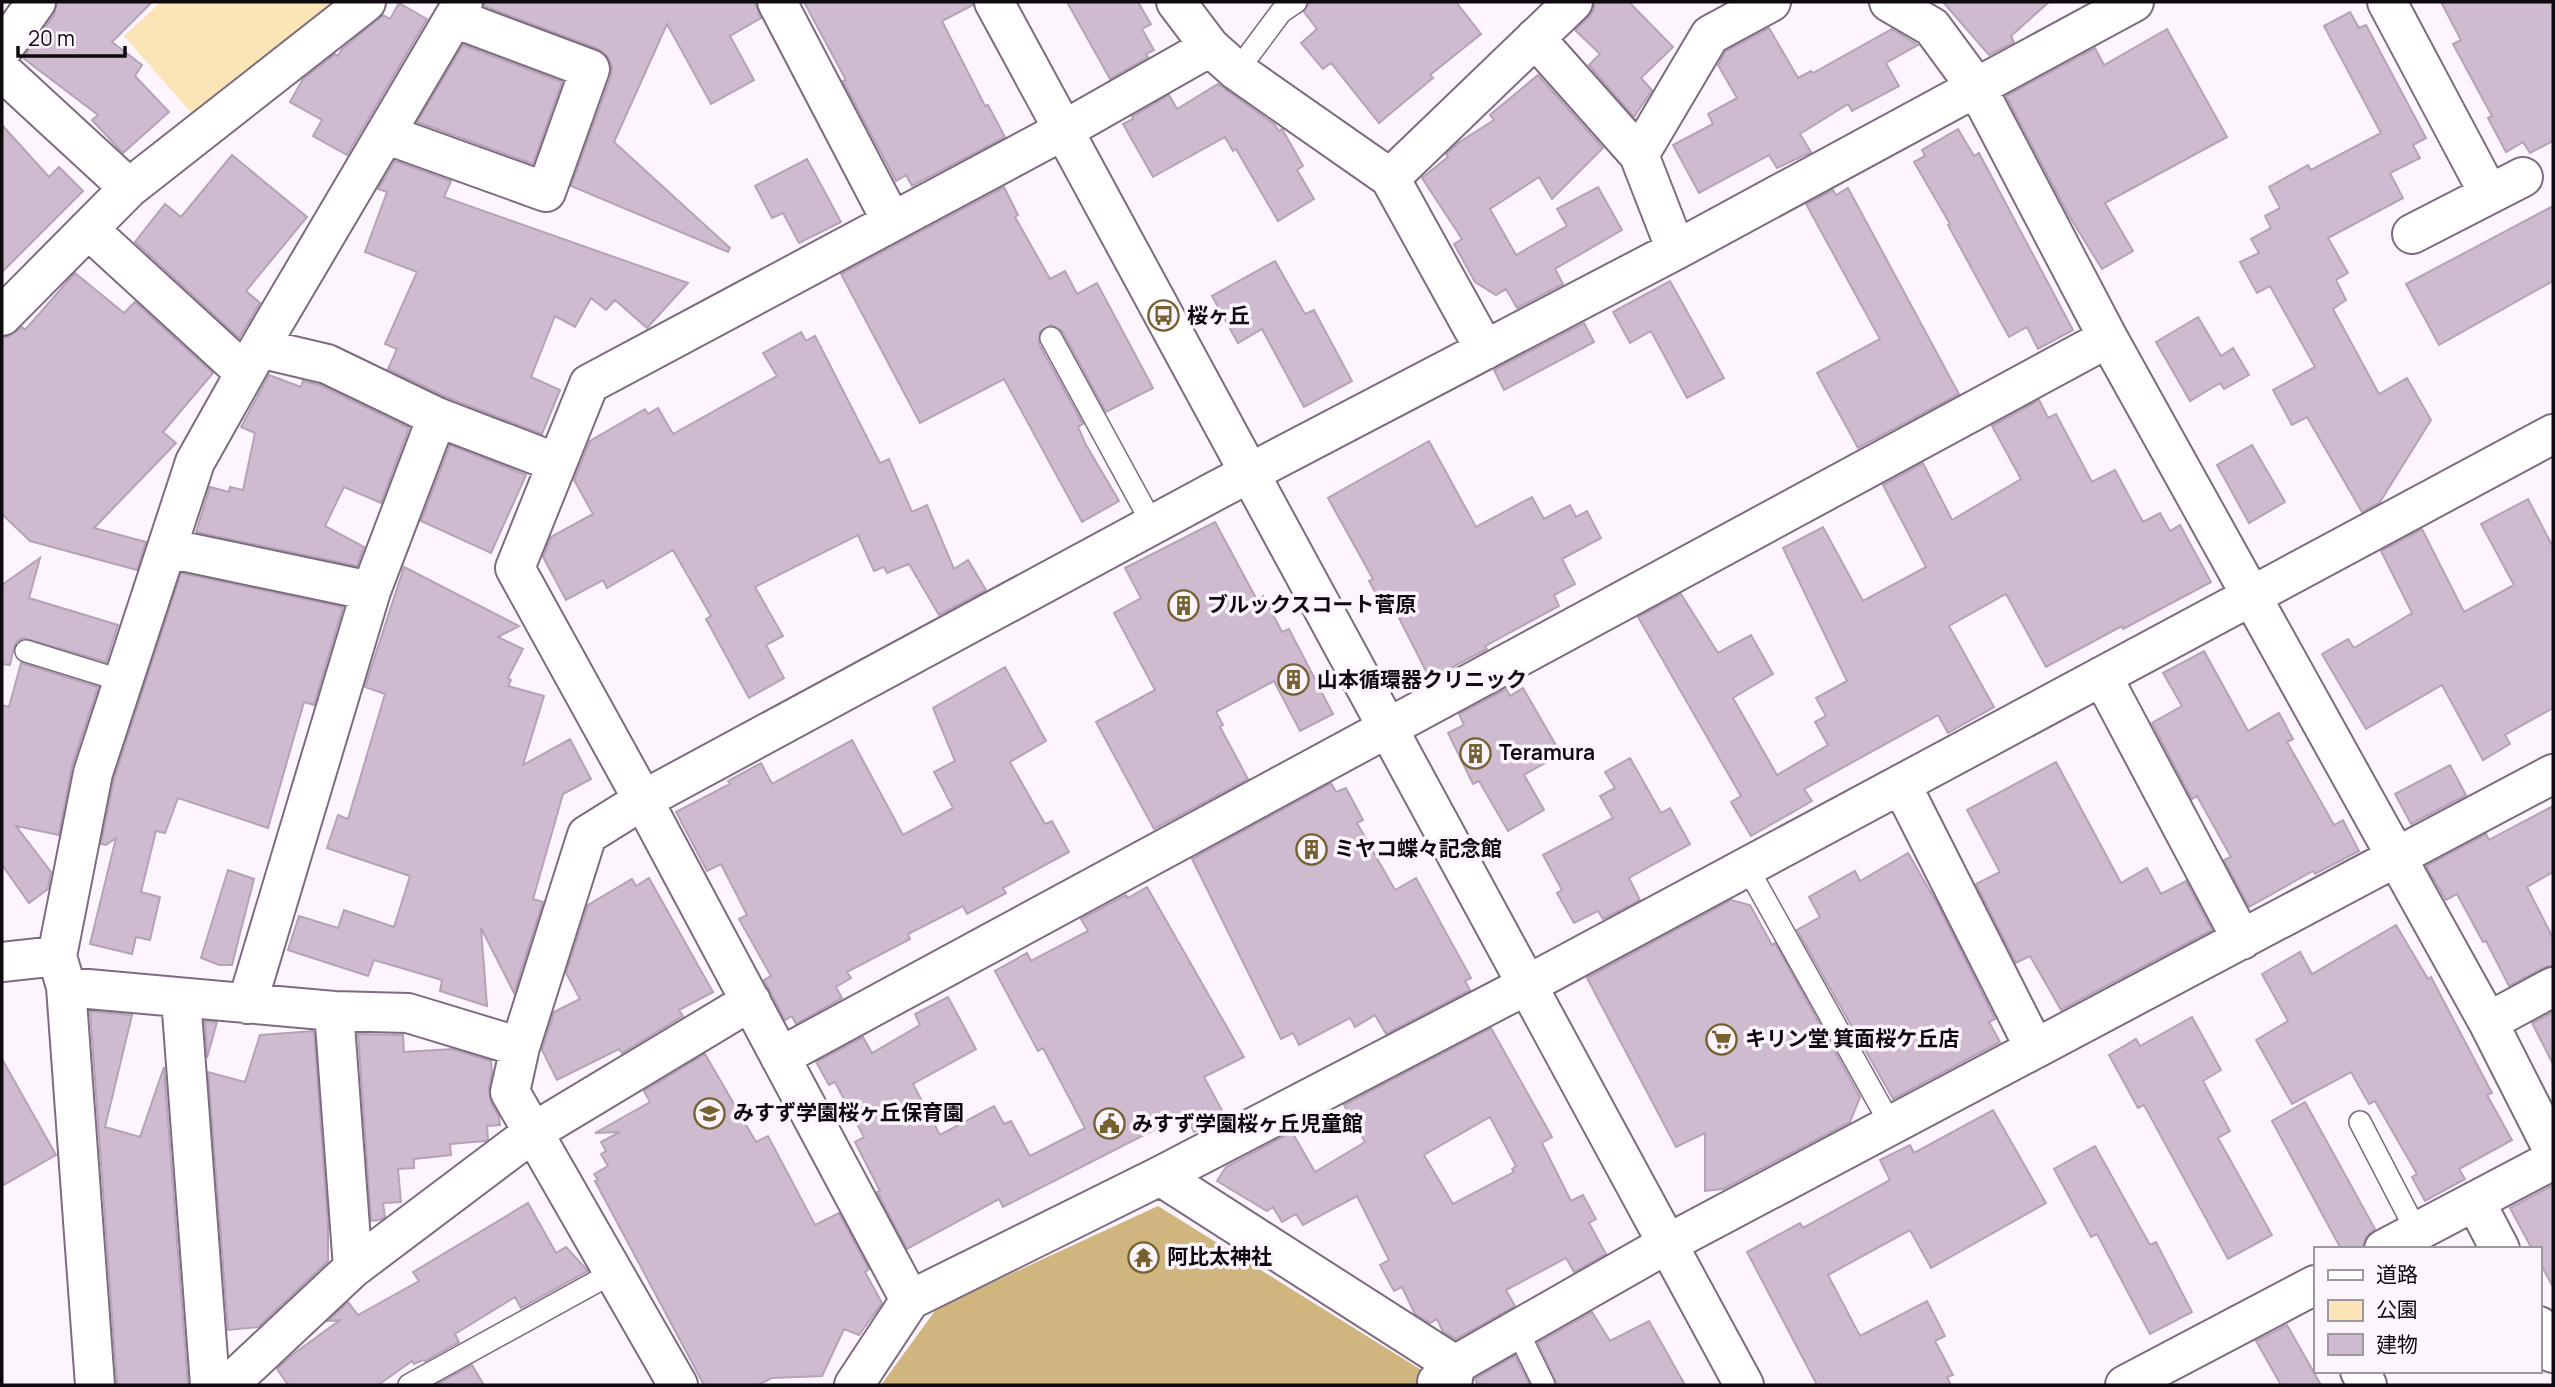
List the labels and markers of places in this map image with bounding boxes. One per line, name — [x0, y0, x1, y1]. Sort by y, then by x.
bus stop icon: 桜ヶ丘 — [1147, 299, 1181, 333]
place label: 桜ヶ丘 — [1187, 301, 1250, 329]
building icon: ブルックスコート菅原 — [1167, 588, 1201, 622]
place label: ブルックスコート菅原 — [1207, 590, 1416, 618]
building icon: 山本循環器クリニック — [1277, 663, 1311, 697]
place label: 山本循環器クリニック — [1317, 665, 1527, 693]
building icon: Teramura — [1459, 736, 1493, 770]
place label: Teramura — [1499, 738, 1595, 766]
building icon: ミヤコ蝶々記念館 — [1294, 832, 1328, 866]
place label: ミヤコ蝶々記念館 — [1334, 834, 1502, 862]
supermarket icon: キリン堂 箕面桜ケ丘店 — [1705, 1022, 1739, 1056]
place label: キリン堂 箕面桜ケ丘店 — [1745, 1024, 1959, 1052]
school or university icon: みすず学園桜ヶ丘保育園 — [693, 1096, 727, 1130]
place label: みすず学園桜ヶ丘保育園 — [733, 1098, 964, 1126]
public building icon: みすず学園桜ヶ丘児童館 — [1092, 1107, 1126, 1141]
place label: みすず学園桜ヶ丘児童館 — [1132, 1109, 1363, 1137]
temple icon: 阿比太神社 — [1127, 1240, 1161, 1274]
place label: 阿比太神社 — [1167, 1242, 1272, 1270]

